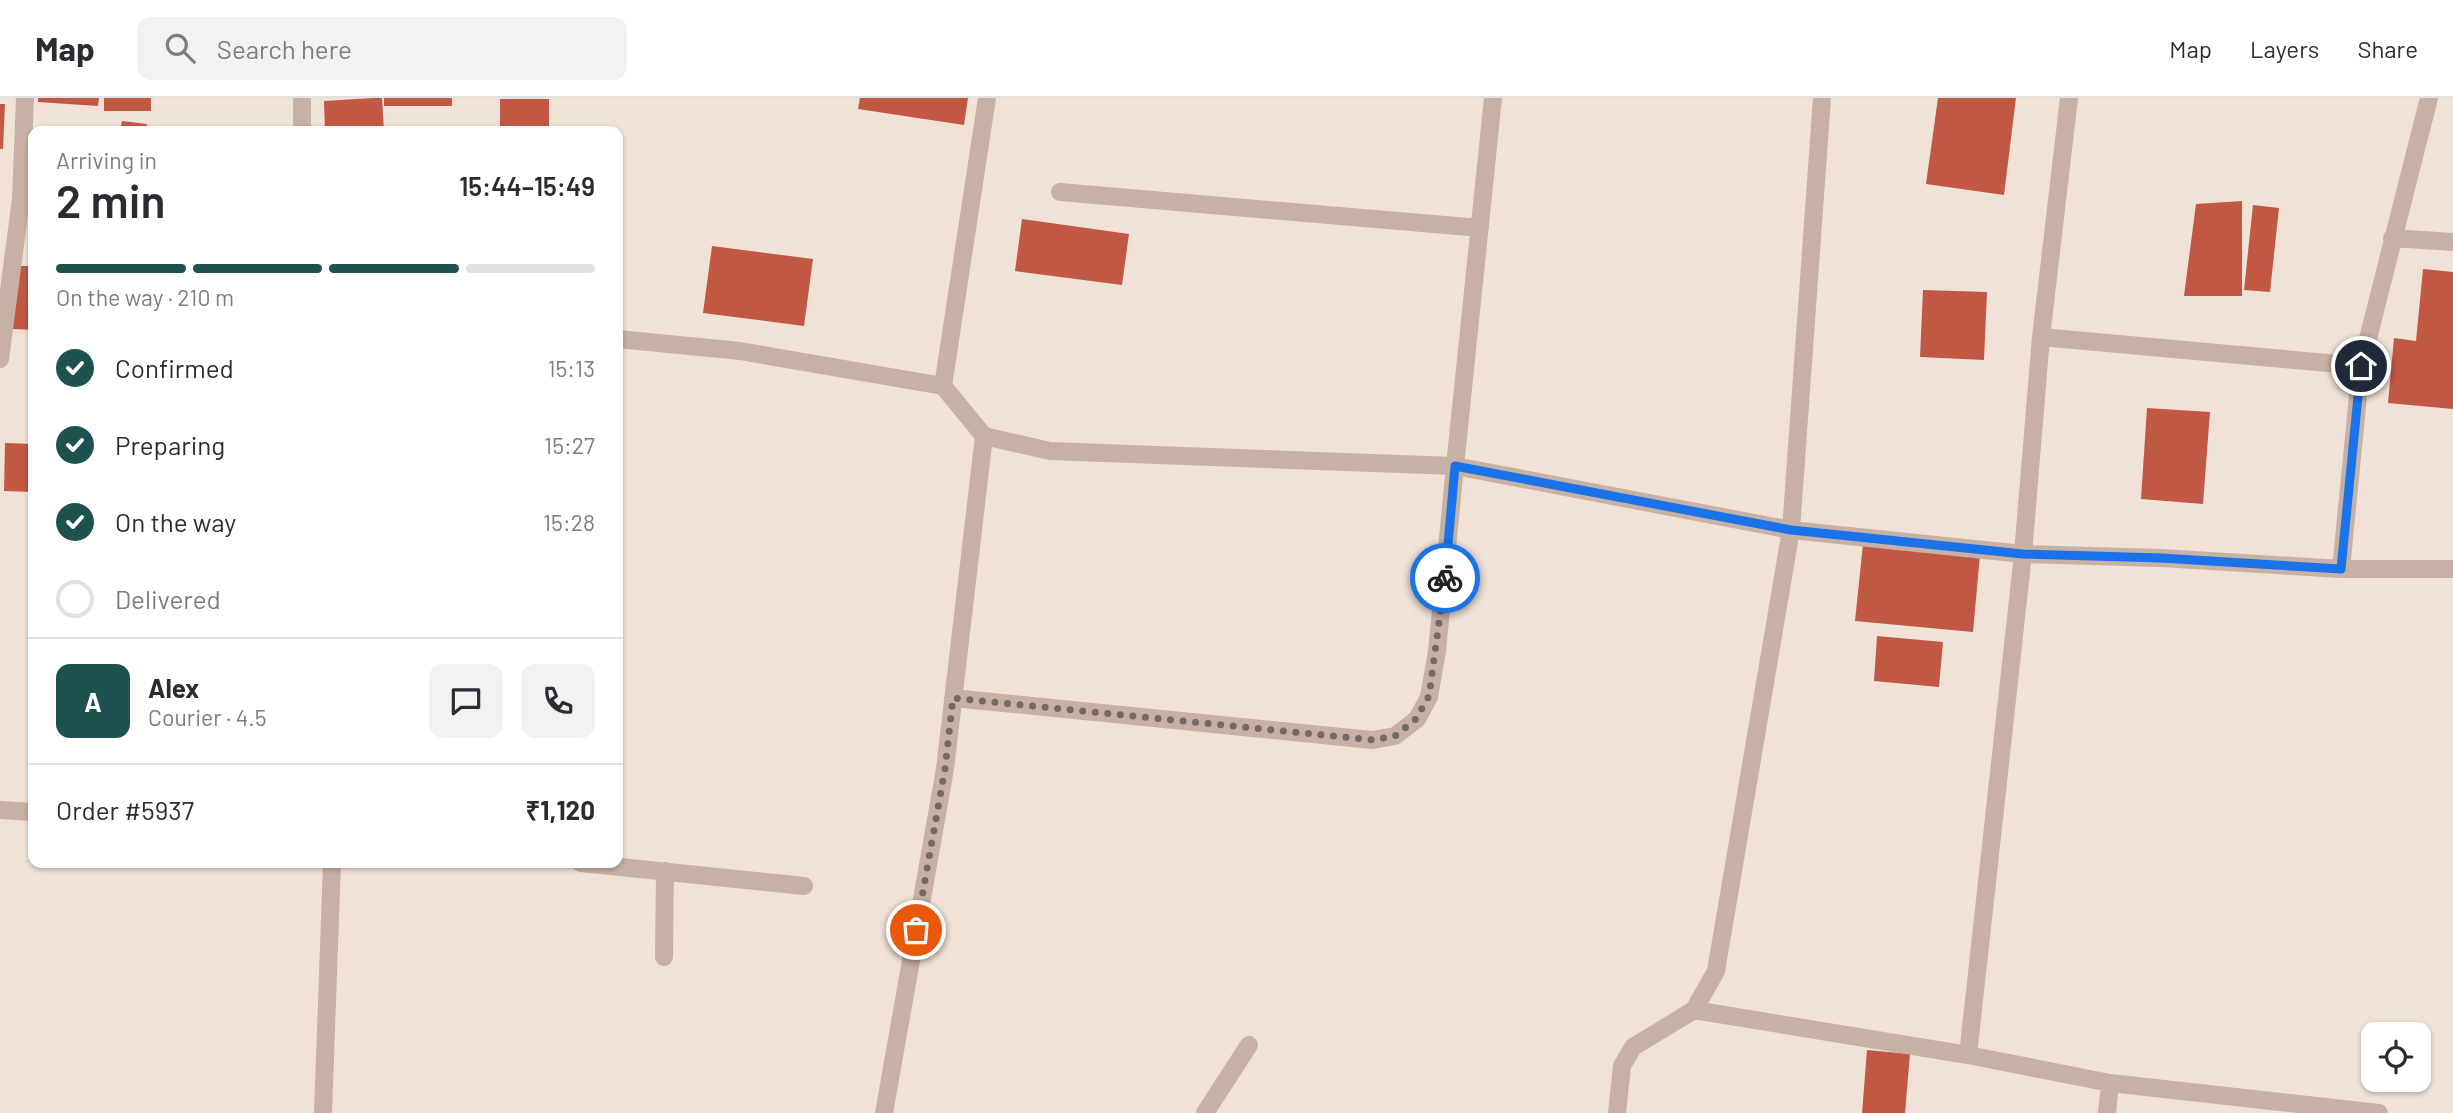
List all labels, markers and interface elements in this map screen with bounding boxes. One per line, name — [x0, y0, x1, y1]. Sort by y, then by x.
search box — [137, 17, 627, 80]
text: Map — [35, 28, 95, 68]
icon: search — [161, 29, 199, 67]
text: Search here — [217, 33, 352, 64]
text: Map — [2169, 34, 2212, 63]
text: Layers — [2250, 34, 2319, 63]
text: Share — [2357, 34, 2418, 63]
text: Arriving in — [56, 146, 157, 174]
text: 15:44–15:49 — [459, 170, 595, 201]
text: 2 min — [56, 172, 165, 227]
text: On the way · 210 m — [56, 283, 234, 311]
pin — [2331, 336, 2391, 396]
icon: home — [2342, 347, 2380, 385]
icon: check — [56, 349, 94, 387]
text: Confirmed — [115, 352, 234, 383]
text: 15:13 — [547, 354, 595, 382]
icon: check — [56, 426, 94, 464]
text: Preparing — [115, 429, 225, 460]
text: 15:27 — [544, 431, 595, 459]
icon: check — [56, 503, 94, 541]
text: On the way — [115, 506, 236, 537]
text: 15:28 — [543, 508, 595, 536]
courier — [1410, 543, 1480, 613]
icon: bike — [1426, 559, 1464, 597]
text: Delivered — [115, 583, 221, 614]
button: chat — [429, 664, 503, 738]
button: phone — [521, 664, 595, 738]
text: Alex — [148, 672, 199, 703]
text: A — [84, 686, 102, 717]
text: Courier · 4.5 — [148, 703, 267, 731]
text: Order #5937 — [56, 794, 194, 825]
text: ₹1,120 — [525, 794, 595, 825]
pin — [886, 900, 946, 960]
icon: bag — [897, 911, 935, 949]
map controls — [2361, 1022, 2431, 1092]
button: locate — [2361, 1022, 2431, 1092]

